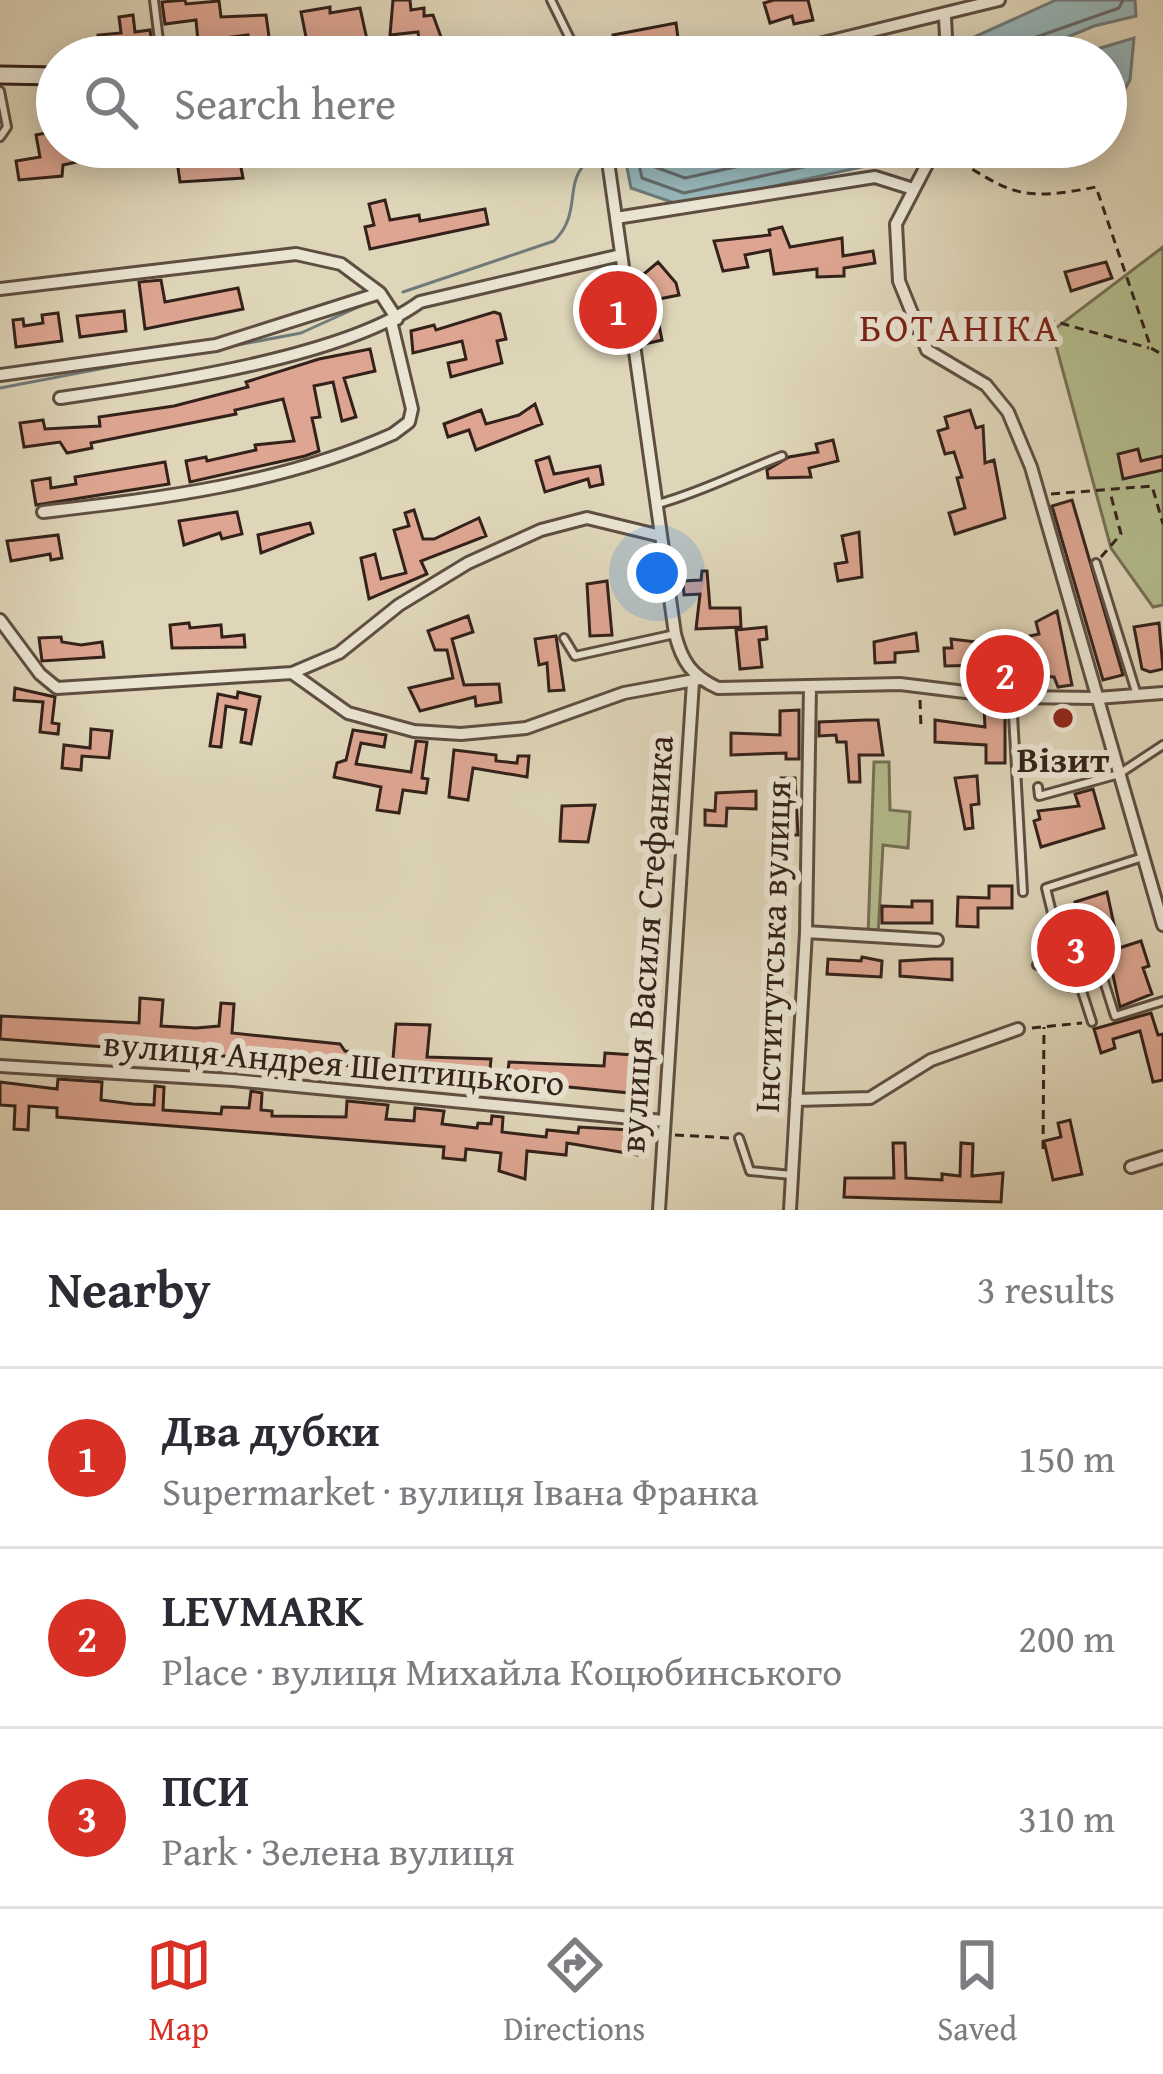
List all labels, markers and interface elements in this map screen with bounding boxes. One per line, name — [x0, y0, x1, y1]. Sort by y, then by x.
search box — [36, 36, 1127, 168]
icon: search — [78, 69, 144, 135]
text: Search here — [174, 70, 396, 135]
pin: 1 — [579, 265, 657, 355]
district label: БОТАНІКА — [860, 298, 1060, 355]
your location — [627, 543, 687, 603]
pin: 2 — [966, 629, 1044, 719]
marker: Візит — [1050, 705, 1076, 731]
place label: Візит — [1017, 732, 1110, 785]
street label: вулиця Василя Стефаника — [604, 734, 686, 1154]
street label: Інститутська вулиця — [739, 780, 803, 1114]
pin: 3 — [1037, 903, 1115, 993]
street label: вулиця Андрея Шептицького — [101, 1015, 567, 1109]
text: Nearby — [48, 1251, 211, 1326]
text: 3 results — [977, 1260, 1115, 1317]
text: Два дубки — [162, 1397, 380, 1462]
text: 1 — [77, 1429, 97, 1486]
text: 150 m — [1018, 1429, 1115, 1486]
text: Supermarket · вулиця Івана Франка — [162, 1462, 759, 1519]
text: LEVMARK — [162, 1577, 363, 1642]
text: 2 — [77, 1609, 97, 1666]
text: 200 m — [1018, 1609, 1115, 1666]
text: Place · вулиця Михайла Коцюбинського — [162, 1642, 842, 1699]
text: ПСИ — [162, 1757, 249, 1822]
text: 3 — [77, 1789, 97, 1846]
text: 310 m — [1018, 1789, 1115, 1846]
text: Park · Зелена вулиця — [162, 1822, 514, 1879]
tab: Map — [146, 1932, 212, 2052]
tab: Directions — [504, 1932, 645, 2052]
tab: Saved — [937, 1932, 1017, 2052]

